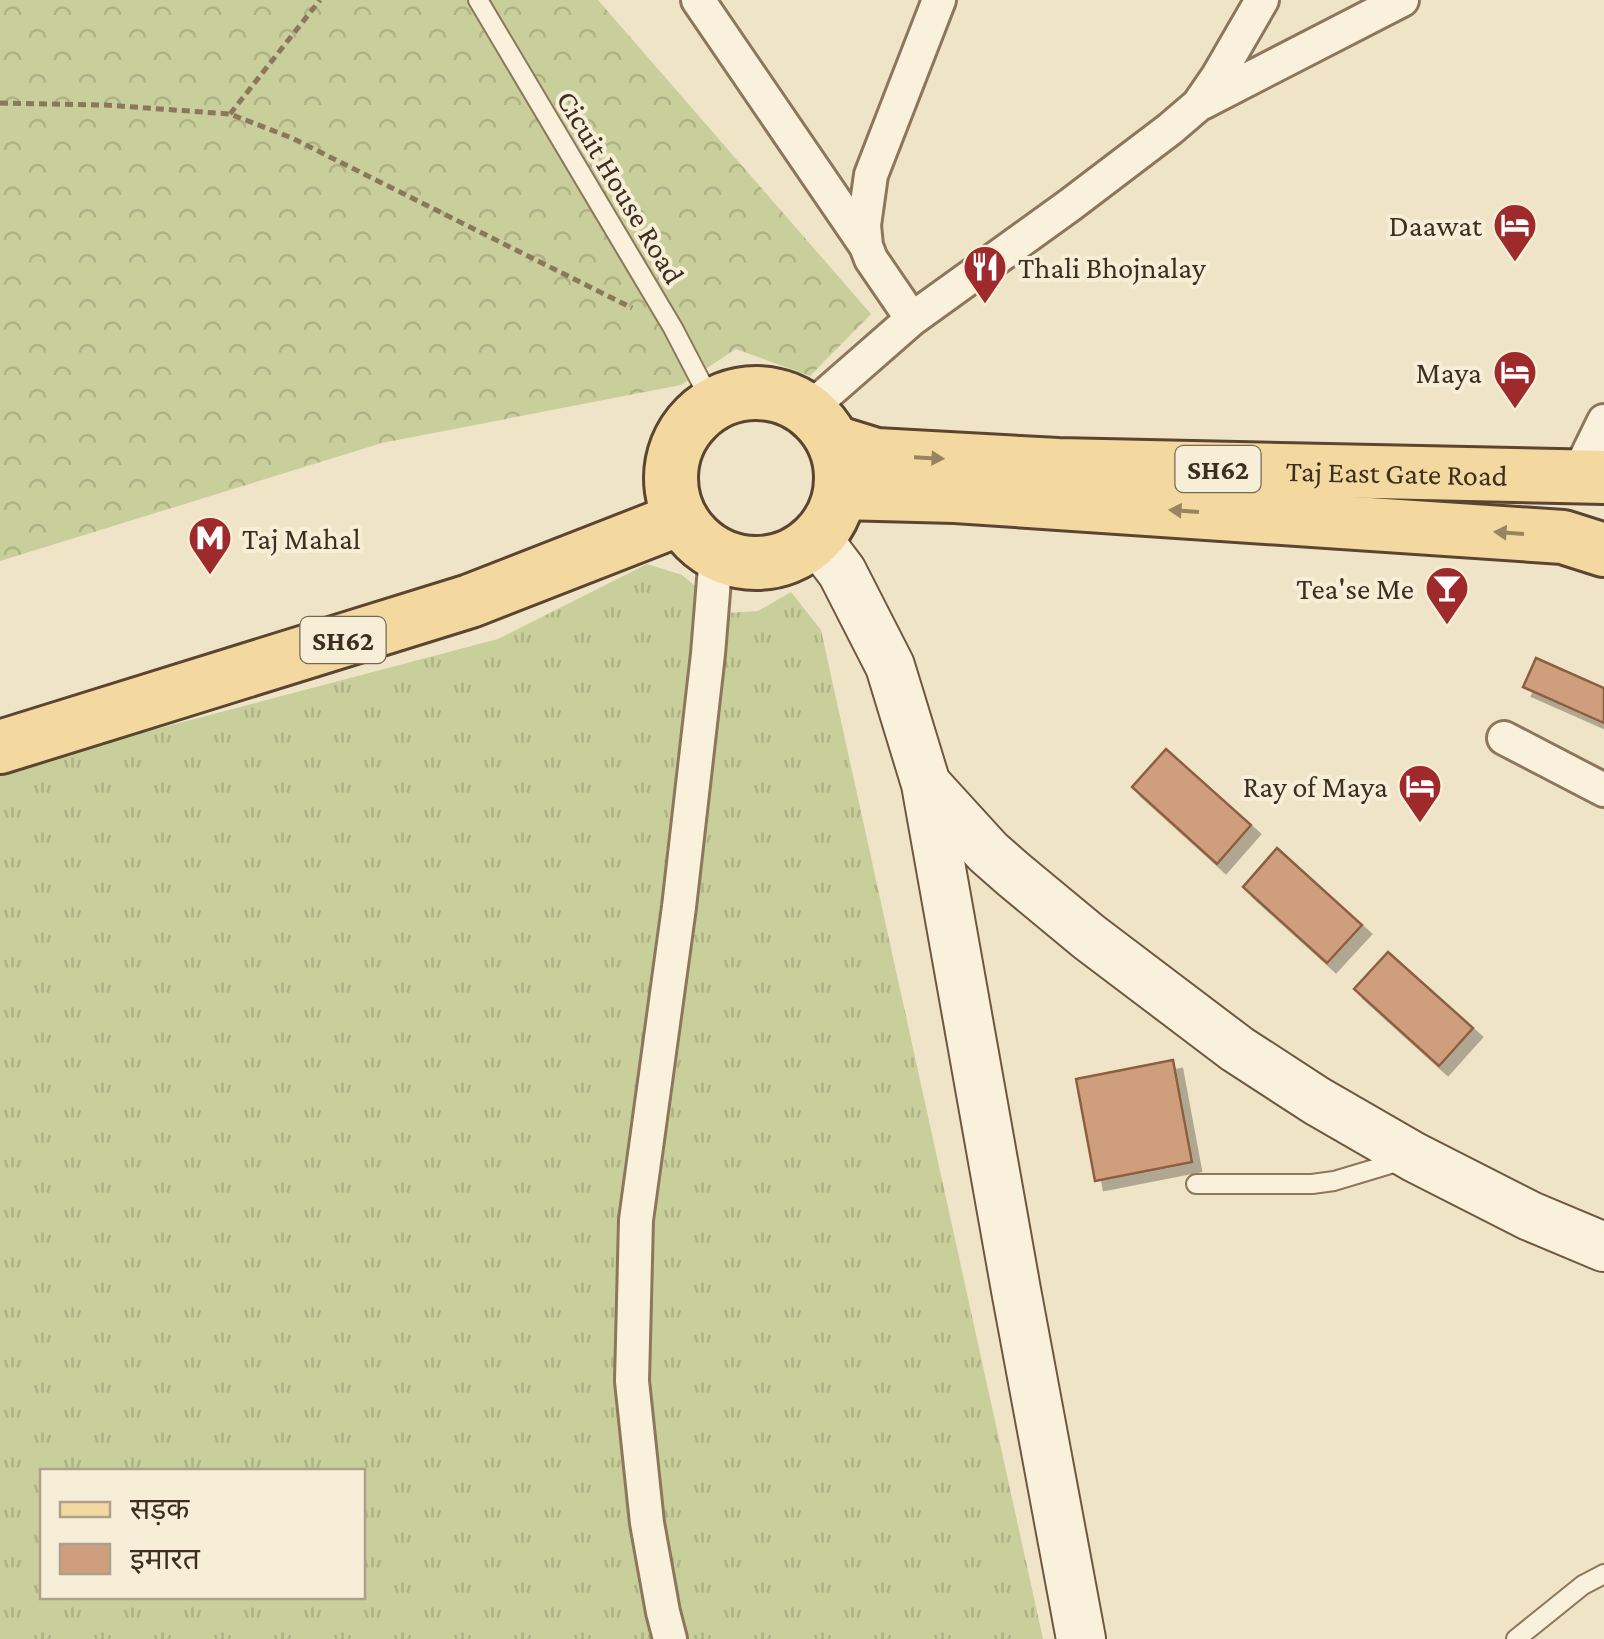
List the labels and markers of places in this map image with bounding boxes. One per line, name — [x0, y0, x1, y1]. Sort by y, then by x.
hotel icon: Daawat — [1492, 202, 1538, 263]
place label: Daawat — [1389, 209, 1483, 242]
restaurant icon: Thali Bhojnalay — [962, 244, 1008, 305]
place label: Thali Bhojnalay — [1018, 251, 1206, 285]
hotel icon: Maya — [1492, 349, 1538, 410]
place label: Maya — [1416, 356, 1482, 390]
metro station icon: Taj Mahal — [187, 515, 233, 576]
place label: Taj Mahal — [242, 522, 361, 556]
bar icon: Tea'se Me — [1424, 565, 1470, 626]
place label: Tea'se Me — [1296, 572, 1414, 605]
hotel icon: Ray of Maya — [1397, 763, 1443, 824]
place label: Ray of Maya — [1243, 770, 1388, 804]

